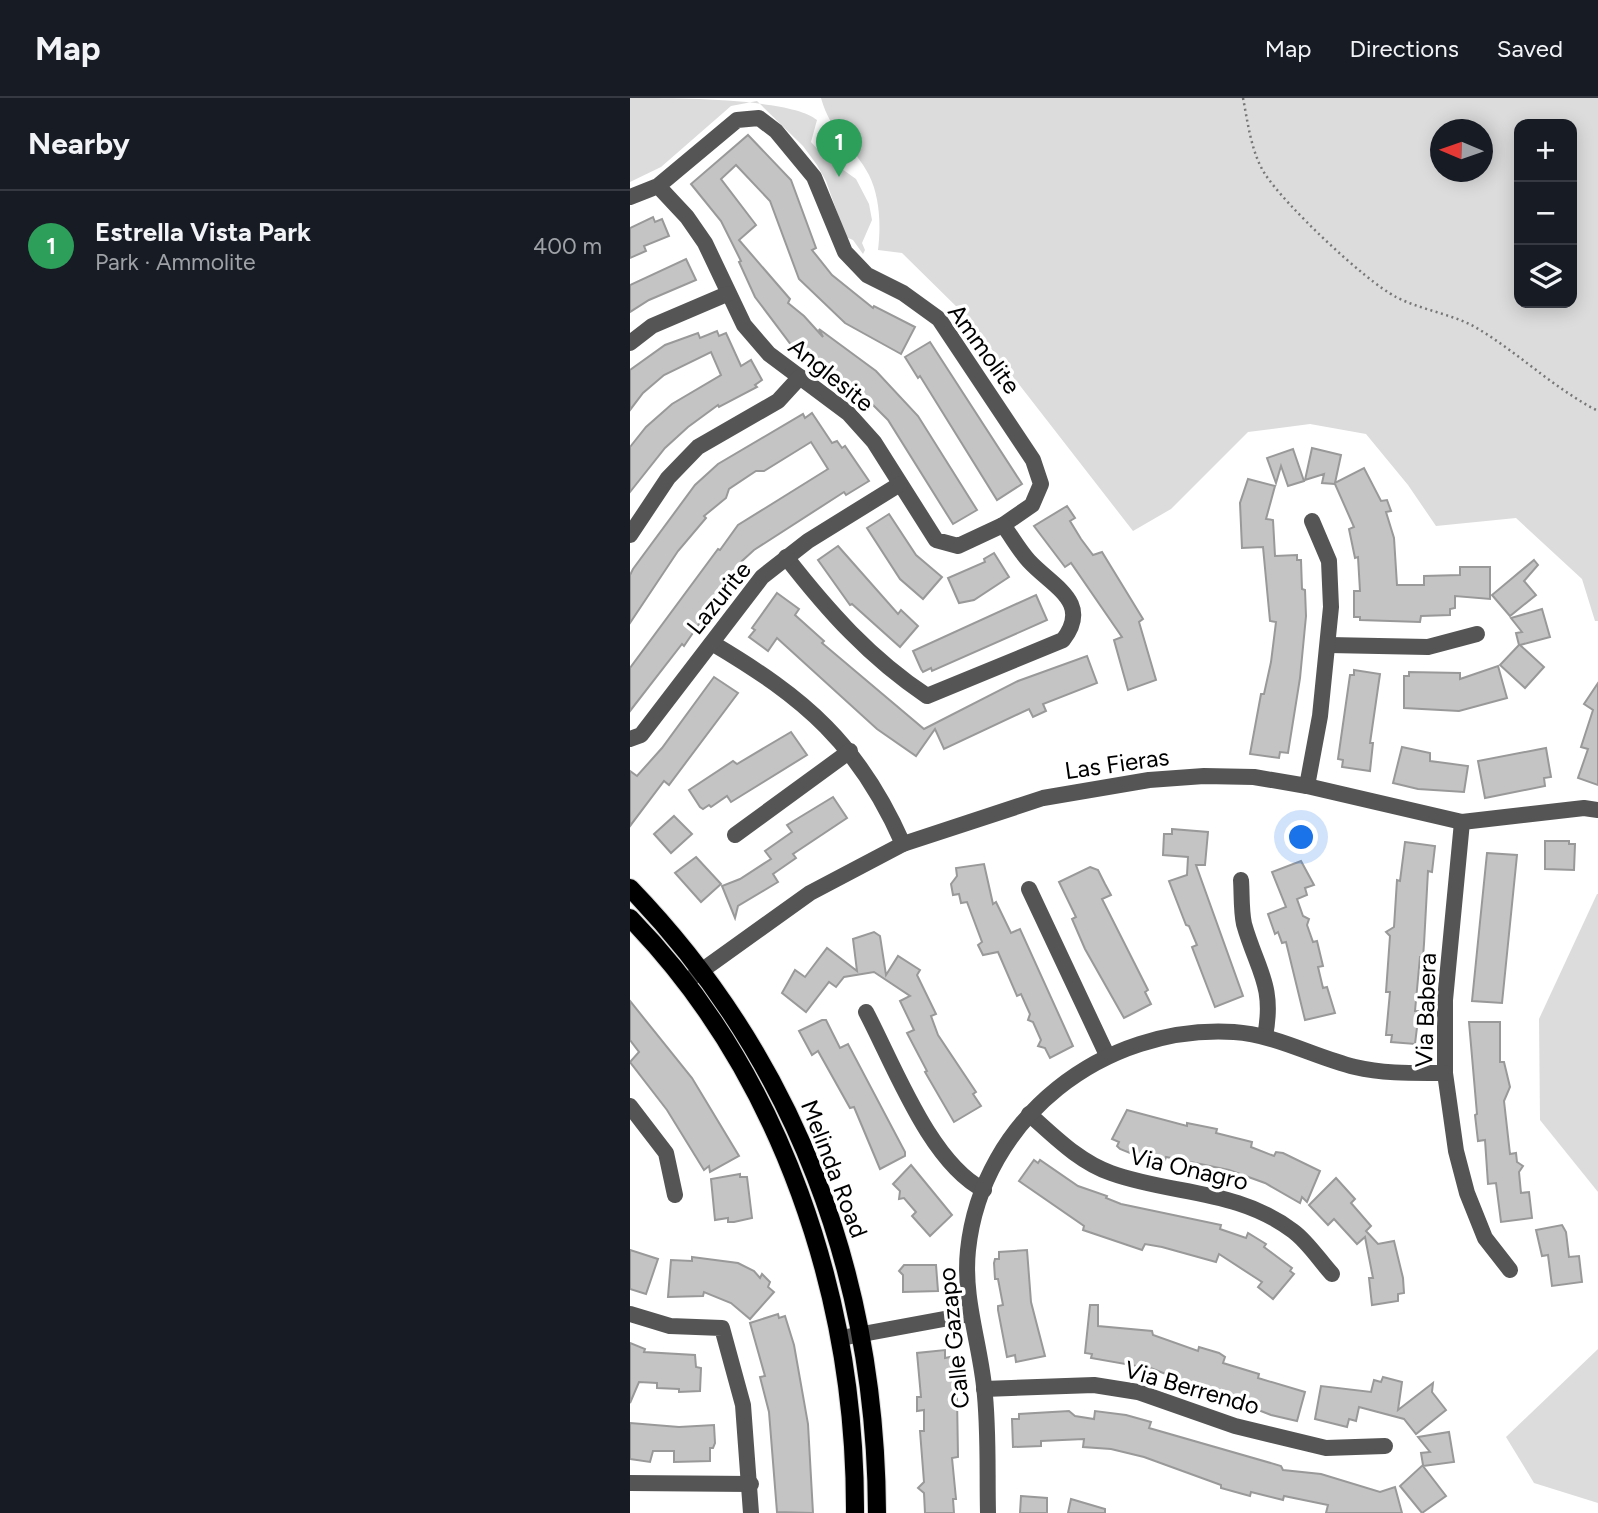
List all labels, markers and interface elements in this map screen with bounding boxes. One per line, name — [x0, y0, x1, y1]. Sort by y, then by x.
text: Map — [35, 29, 101, 68]
text: Map — [1265, 34, 1311, 63]
text: Directions — [1349, 34, 1459, 63]
text: Saved — [1497, 34, 1563, 63]
pin: 1 — [816, 119, 862, 177]
north arrow — [1430, 119, 1493, 182]
map controls — [1514, 119, 1577, 308]
button: + — [1514, 119, 1577, 182]
text: Nearby — [28, 125, 130, 162]
button: − — [1514, 182, 1577, 245]
text: Estrella Vista Park — [95, 216, 311, 248]
text: 1 — [46, 232, 56, 260]
text: 400 m — [533, 232, 602, 260]
button: layers — [1514, 245, 1577, 308]
text: Park · Ammolite — [95, 248, 256, 276]
street label: Ammolite — [942, 298, 1027, 399]
street label: Anglesite — [783, 332, 880, 418]
street label: Lazurite — [680, 555, 757, 640]
street label: Las Fieras — [1063, 742, 1171, 785]
your location — [1284, 820, 1318, 854]
street label: Via Babera — [1409, 952, 1442, 1068]
street label: Melinda Road — [795, 1096, 874, 1242]
street label: Via Onagro — [1127, 1141, 1251, 1196]
street label: Calle Gazapo — [932, 1266, 975, 1410]
street label: Via Berrendo — [1121, 1354, 1263, 1421]

